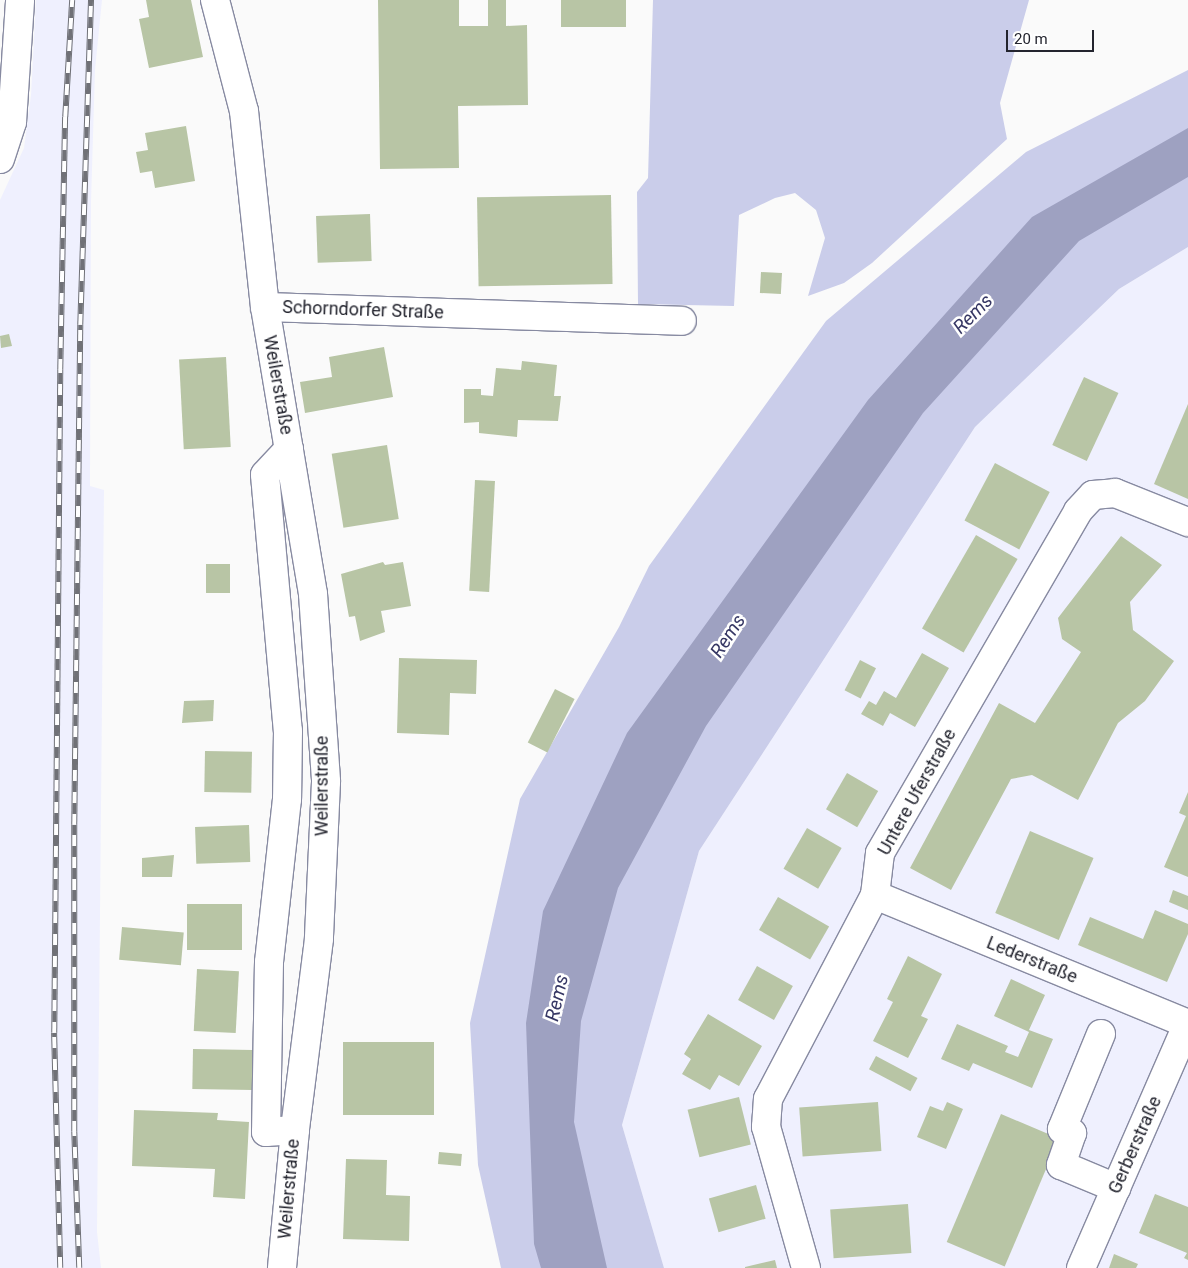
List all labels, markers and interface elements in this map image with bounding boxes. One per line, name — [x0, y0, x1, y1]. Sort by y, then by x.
scale bar — [1008, 20, 1096, 52]
text: 20 m — [1014, 30, 1048, 48]
water label: Rems — [948, 289, 998, 339]
street label: Schorndorfer Straße — [282, 296, 444, 324]
street label: Weilerstraße — [259, 334, 297, 436]
water label: Rems — [706, 610, 750, 662]
street label: Untere Uferstraße — [873, 725, 961, 859]
street label: Weilerstraße — [311, 736, 333, 836]
street label: Lederstraße — [983, 932, 1081, 988]
water label: Rems — [541, 973, 573, 1023]
street label: Gerberstraße — [1104, 1093, 1166, 1197]
street label: Weilerstraße — [274, 1138, 304, 1240]

